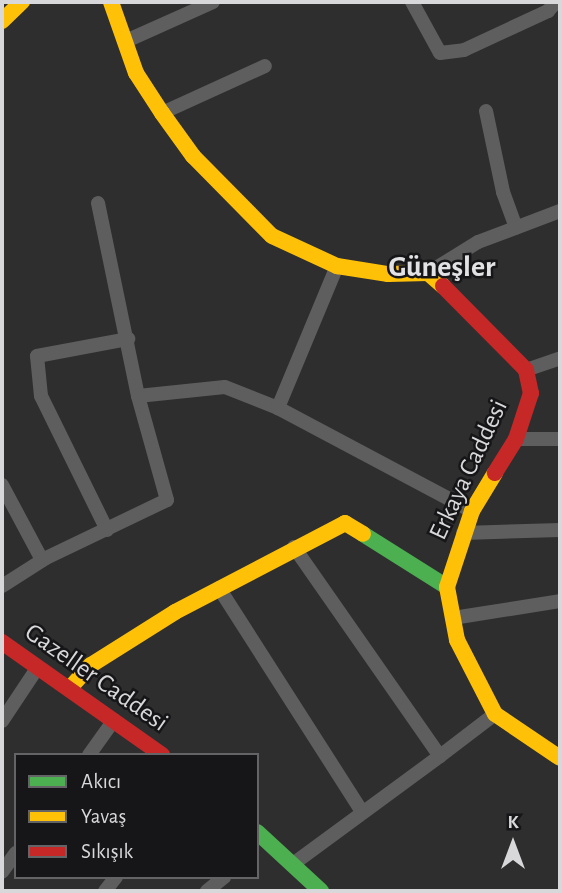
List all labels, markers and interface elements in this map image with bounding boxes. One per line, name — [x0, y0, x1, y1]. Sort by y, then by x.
district label: Güneşler — [389, 249, 495, 285]
street label: Erkaya Caddesi — [423, 395, 515, 545]
street label: Gazeller Caddesi — [18, 617, 174, 739]
legend — [14, 753, 259, 879]
text: Akıcı — [81, 771, 121, 792]
text: Yavaş — [81, 806, 126, 827]
north arrow — [478, 809, 548, 879]
text: K — [507, 813, 519, 832]
text: Sıkışık — [81, 841, 133, 862]

